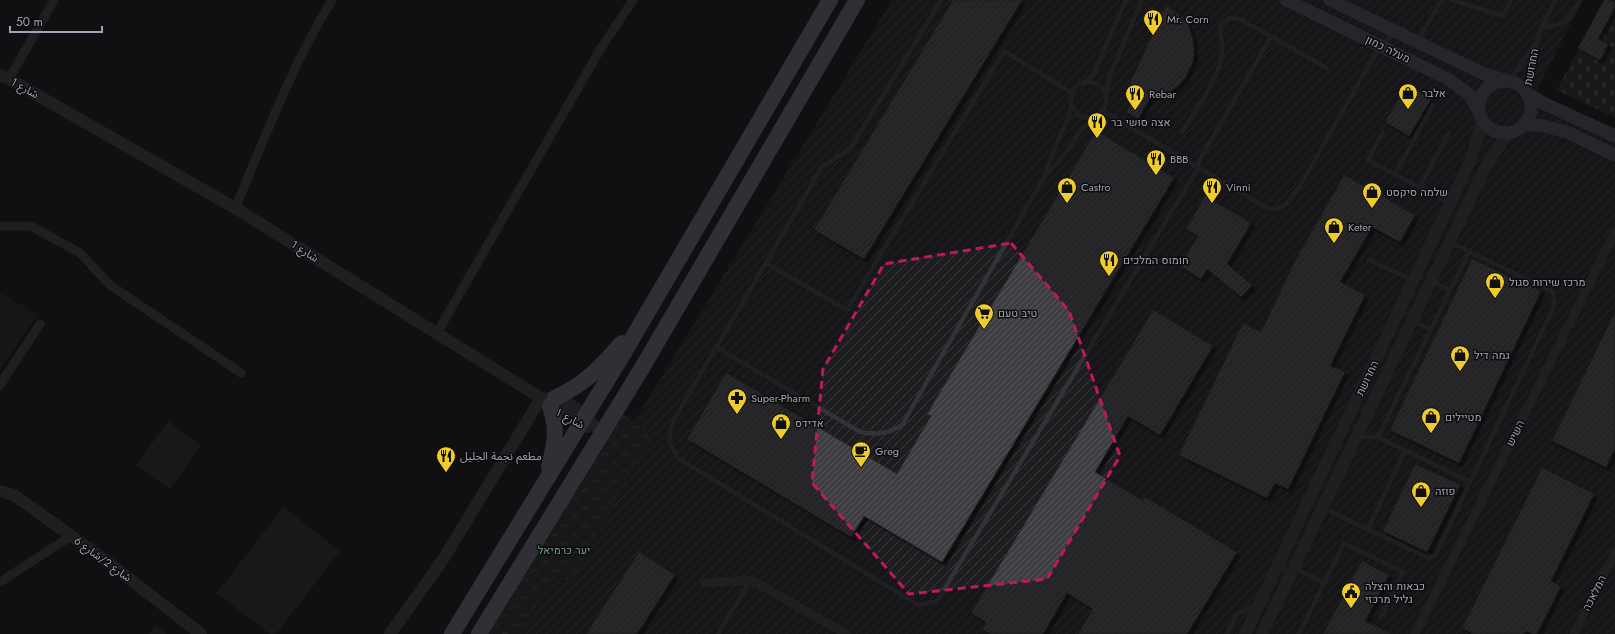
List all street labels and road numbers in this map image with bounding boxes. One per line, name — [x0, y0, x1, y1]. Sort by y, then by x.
street label: מעלה כמון — [1363, 31, 1413, 67]
street label: החרושת — [1520, 47, 1542, 87]
street label: شارع 1 — [8, 74, 42, 102]
street label: شارع 1 — [288, 236, 322, 266]
street label: החרושת — [1352, 358, 1382, 398]
street label: شارع ١ — [553, 403, 588, 433]
street label: השיש — [1502, 417, 1528, 449]
street label: شارع 2/شارع 6 — [71, 533, 135, 586]
street label: המלאכה — [1578, 572, 1610, 614]

